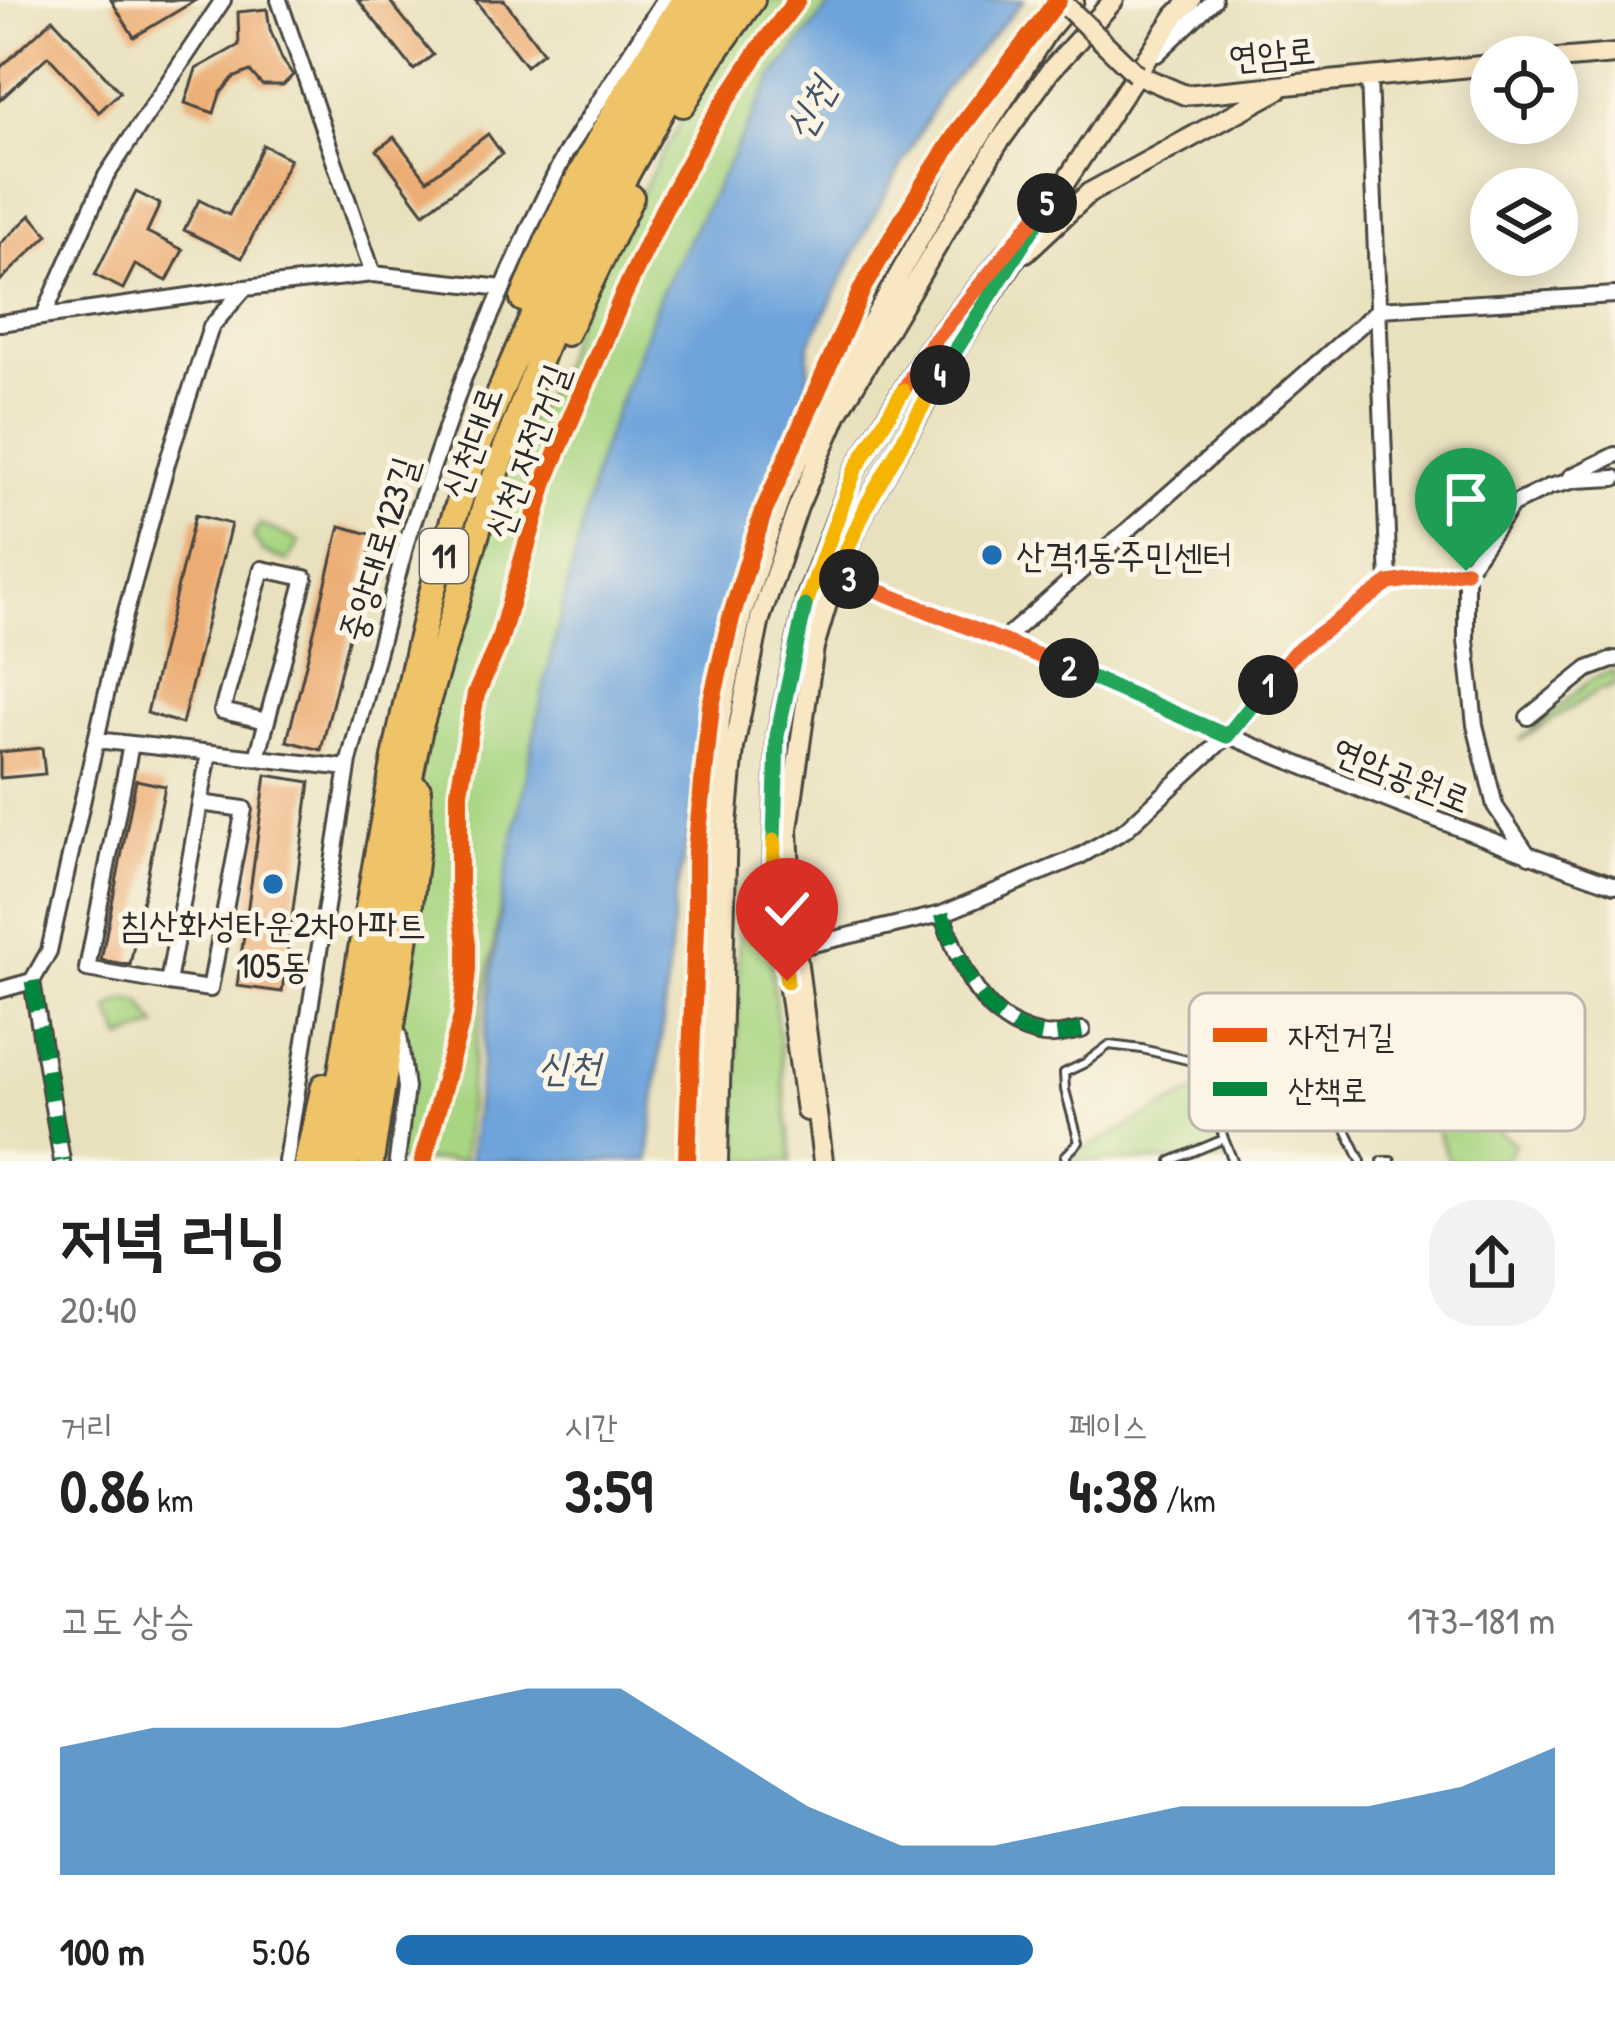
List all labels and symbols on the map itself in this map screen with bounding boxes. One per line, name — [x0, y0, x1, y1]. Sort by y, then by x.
street label: 연암로 — [1227, 24, 1317, 81]
water label: 신천 — [770, 64, 849, 148]
pin: 5 — [1017, 173, 1077, 233]
pin: 4 — [910, 345, 970, 405]
street label: 신천 자전거길 — [471, 357, 580, 545]
street label: 신천대로 — [428, 379, 513, 505]
pin — [1415, 448, 1517, 571]
street label: 중앙대로123길 — [326, 450, 429, 647]
road number: 11 — [420, 529, 468, 583]
place label: 산격1동주민센터 — [1016, 530, 1232, 579]
marker: 산격1동주민센터 — [979, 542, 1005, 568]
pin: 3 — [819, 549, 879, 609]
pin: 2 — [1039, 638, 1099, 698]
pin: 1 — [1238, 655, 1298, 715]
street label: 연암공원로 — [1326, 724, 1479, 823]
pin — [736, 858, 838, 981]
marker: 침산화성타운2차아파트 105동 — [260, 871, 286, 897]
place label: 침산화성타운2차아파트 105동 — [120, 899, 426, 989]
legend — [1189, 993, 1585, 1131]
text: 자전거길 — [1288, 1013, 1394, 1057]
water label: 신천 — [538, 1039, 604, 1092]
text: 산책로 — [1288, 1067, 1368, 1111]

